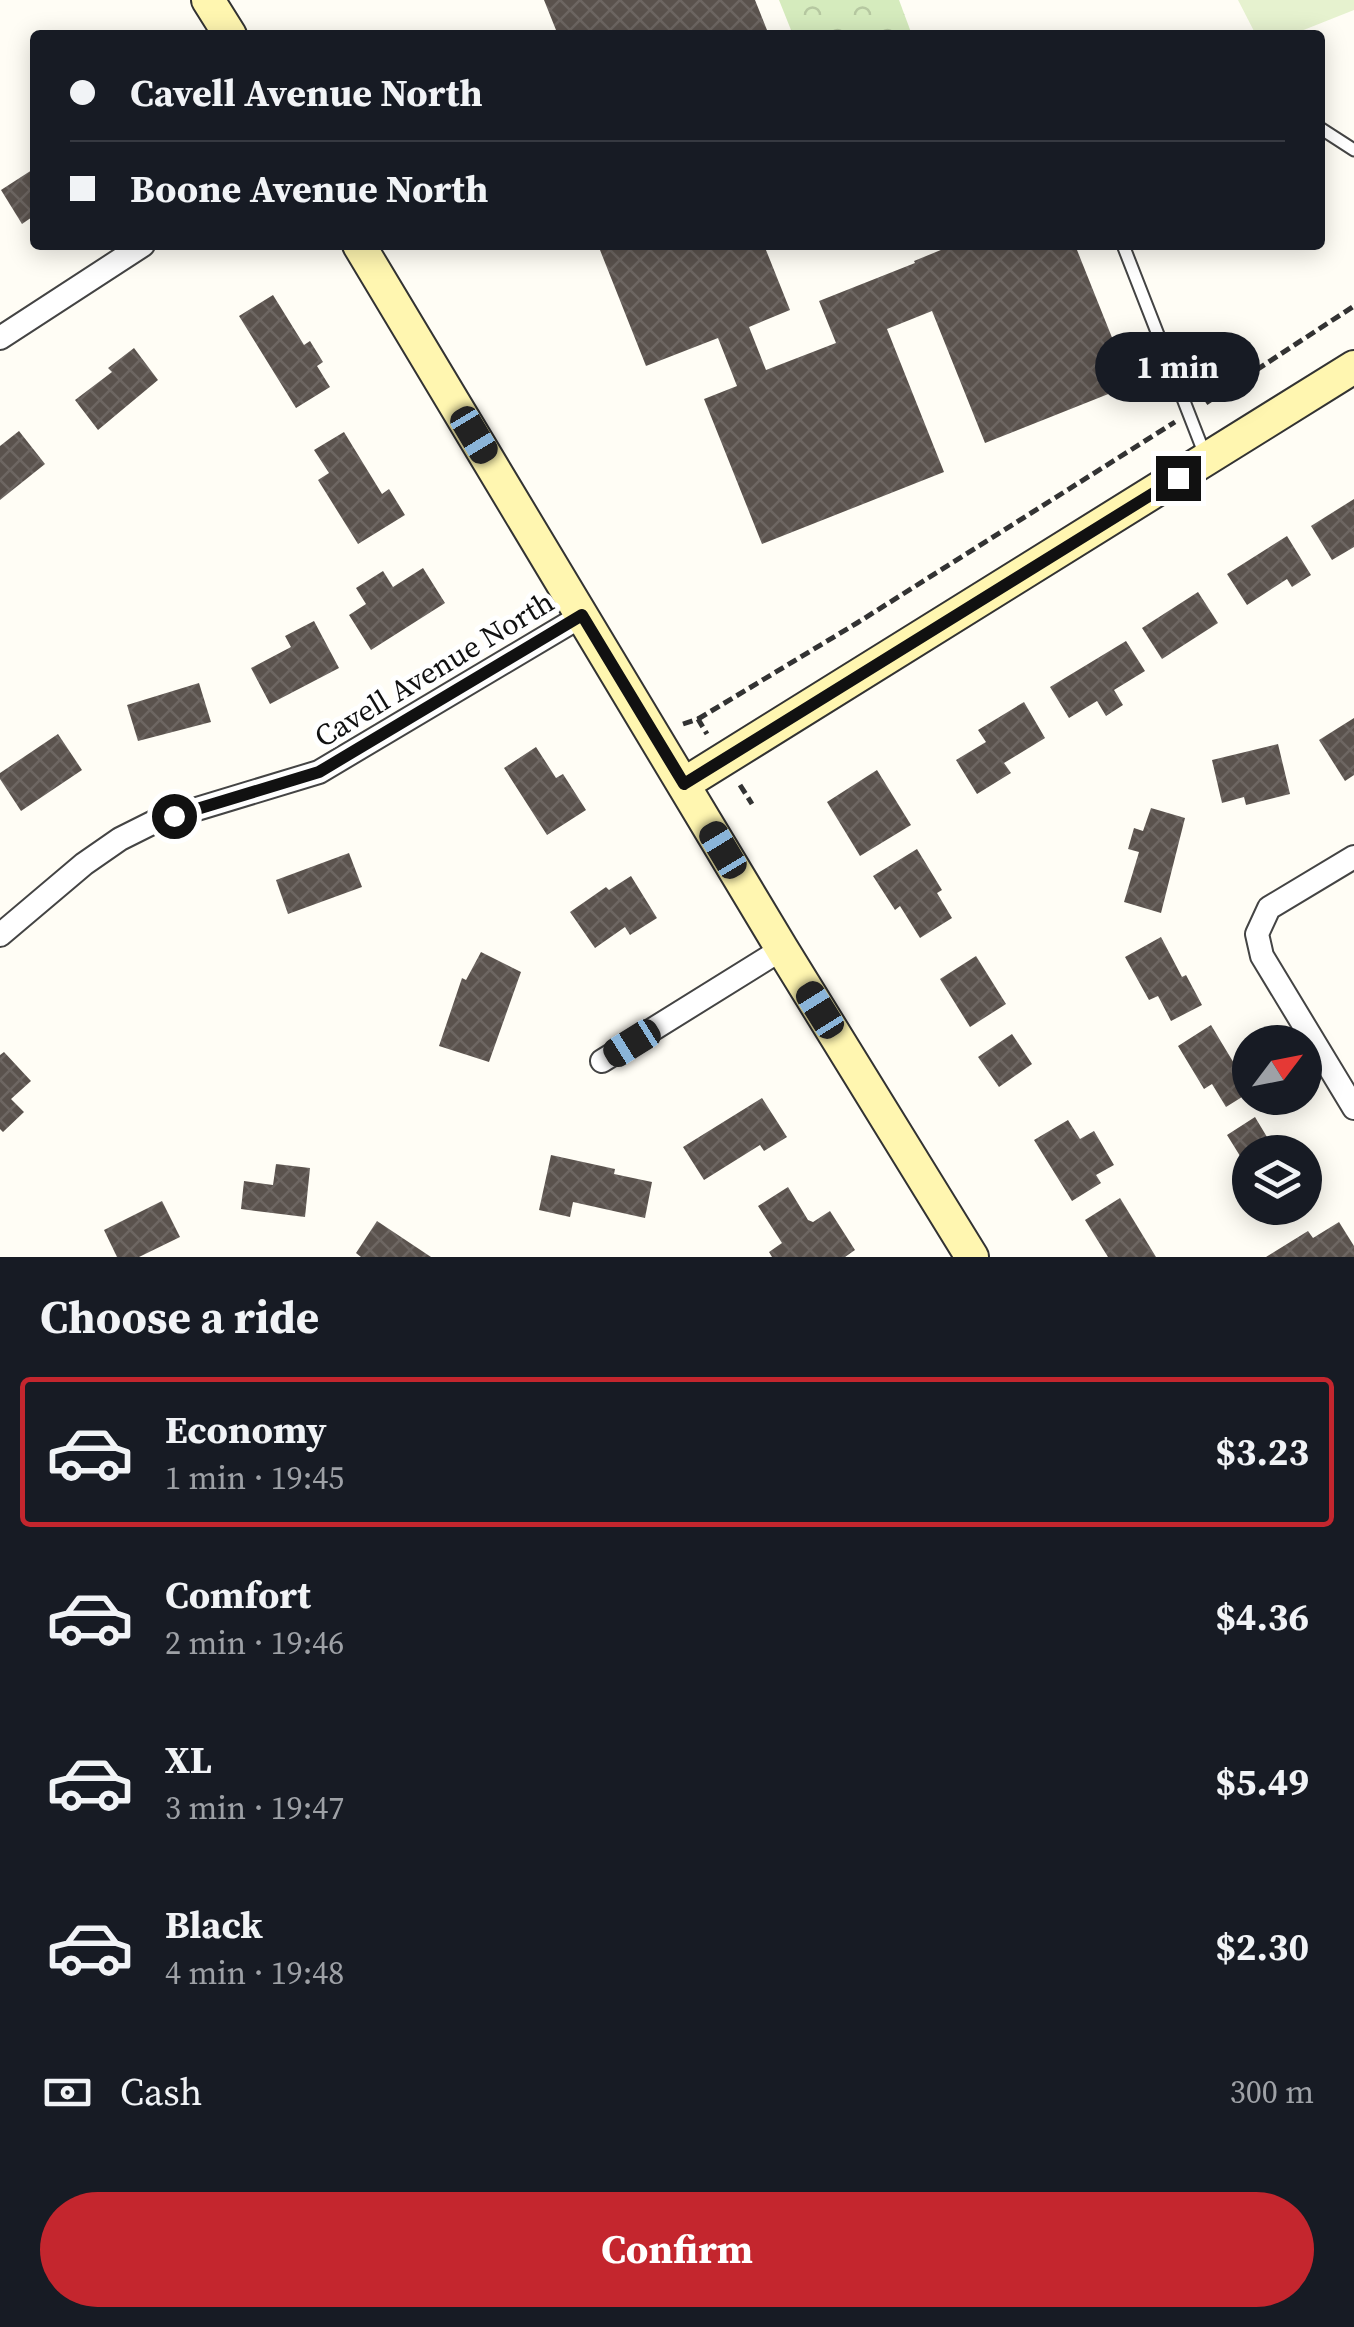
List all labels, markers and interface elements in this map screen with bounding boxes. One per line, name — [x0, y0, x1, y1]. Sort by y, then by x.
text: Cavell Avenue North — [130, 67, 483, 119]
text: Boone Avenue North — [130, 163, 488, 215]
callout: 1 min — [1096, 333, 1260, 403]
text: 1 min — [1136, 345, 1219, 389]
car — [446, 402, 502, 468]
route end — [1156, 456, 1201, 501]
street label: Cavell Avenue North — [307, 581, 561, 757]
route start — [152, 794, 197, 839]
car — [695, 817, 751, 883]
car — [791, 977, 849, 1043]
car — [599, 1014, 665, 1072]
north arrow — [1232, 1025, 1322, 1115]
map controls — [1232, 1025, 1322, 1225]
button: layers — [1232, 1135, 1322, 1225]
text: Choose a ride — [40, 1286, 319, 1348]
text: Economy — [165, 1404, 327, 1456]
icon: car — [45, 1407, 135, 1497]
text: $3.23 — [1215, 1426, 1309, 1478]
text: 1 min · 19:45 — [165, 1456, 344, 1500]
text: Comfort — [165, 1569, 311, 1621]
icon: car — [45, 1572, 135, 1662]
text: $4.36 — [1215, 1591, 1309, 1643]
text: 2 min · 19:46 — [165, 1621, 344, 1665]
text: XL — [165, 1734, 212, 1786]
icon: car — [45, 1737, 135, 1827]
text: $5.49 — [1215, 1756, 1309, 1808]
text: 3 min · 19:47 — [165, 1786, 344, 1830]
text: Black — [165, 1899, 263, 1951]
icon: car — [45, 1902, 135, 1992]
text: $2.30 — [1215, 1921, 1309, 1973]
text: 4 min · 19:48 — [165, 1951, 344, 1995]
icon: cash — [40, 2065, 95, 2120]
text: Cash — [120, 2066, 202, 2118]
text: 300 m — [1230, 2070, 1314, 2114]
button: Confirm — [40, 2192, 1314, 2307]

